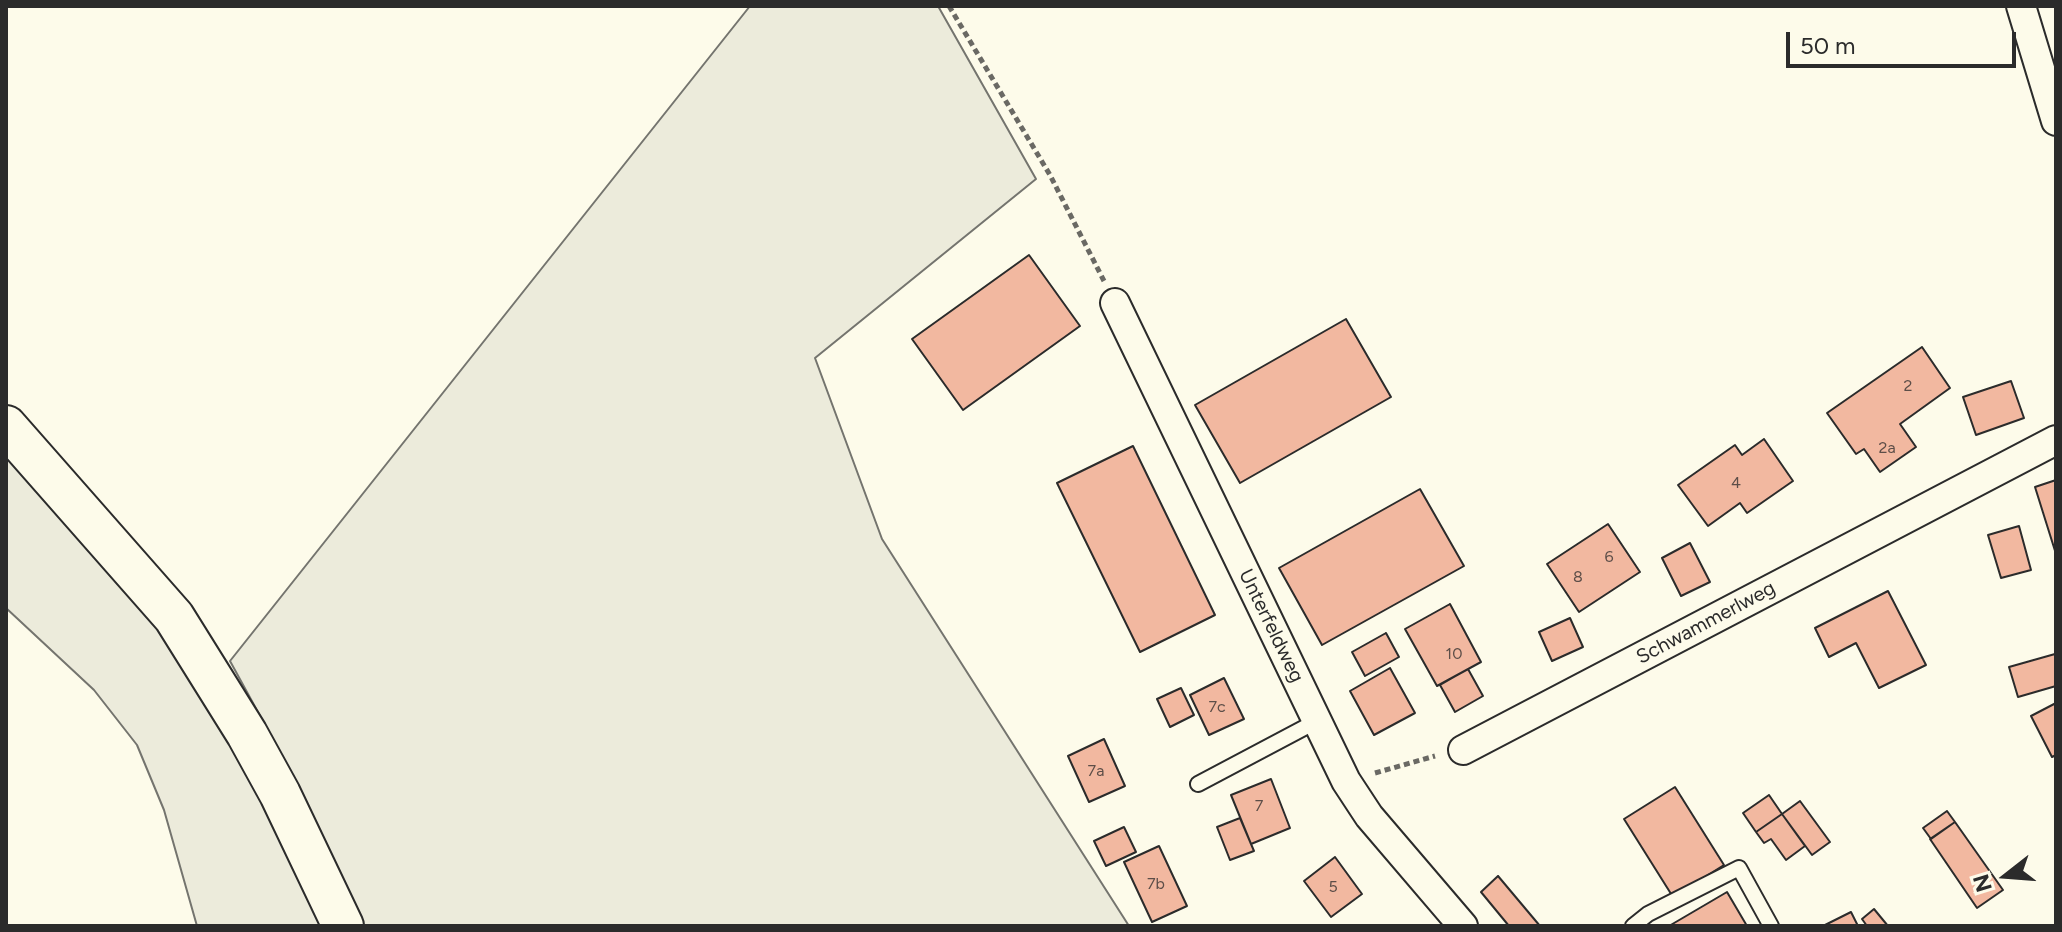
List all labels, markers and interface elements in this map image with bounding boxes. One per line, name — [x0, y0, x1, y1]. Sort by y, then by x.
scale bar — [1790, 16, 2020, 66]
text: 50 m — [1800, 31, 1856, 60]
house number: 2 — [1904, 376, 1912, 396]
house number: 2a — [1878, 438, 1896, 458]
house number: 4 — [1731, 473, 1741, 493]
house number: 6 — [1604, 547, 1614, 567]
street label: Unterfeldweg — [1233, 565, 1309, 687]
house number: 8 — [1573, 567, 1583, 587]
street label: Schwammerlweg — [1632, 576, 1780, 670]
house number: 10 — [1446, 644, 1462, 664]
house number: 7c — [1208, 697, 1226, 717]
house number: 7a — [1088, 761, 1104, 781]
house number: 7 — [1255, 796, 1263, 816]
north arrow — [1966, 836, 2046, 916]
text: N — [1967, 871, 1998, 895]
house number: 7b — [1147, 874, 1165, 894]
house number: 5 — [1328, 877, 1338, 897]

